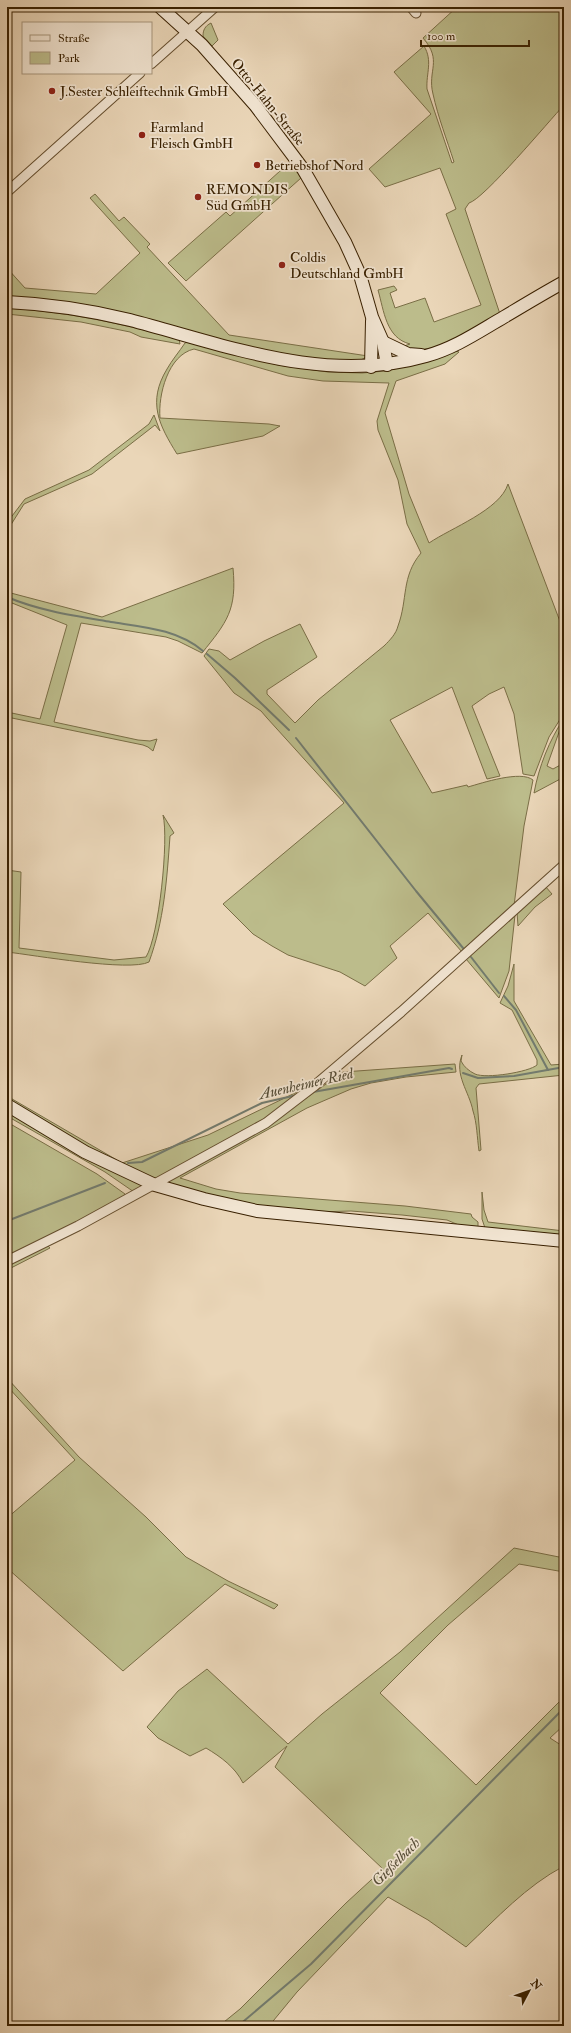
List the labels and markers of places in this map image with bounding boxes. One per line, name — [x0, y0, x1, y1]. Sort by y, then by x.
place label: J.Sester Schleiftechnik GmbH — [59, 83, 228, 100]
marker: J.Sester Schleiftechnik GmbH — [47, 86, 57, 96]
place label: Farmland Fleisch GmbH — [150, 119, 233, 152]
marker: Farmland Fleisch GmbH — [137, 130, 147, 140]
place label: Betriebshof Nord — [265, 157, 364, 174]
marker: Betriebshof Nord — [252, 160, 262, 170]
place label: REMONDIS Süd GmbH — [206, 181, 288, 214]
marker: REMONDIS Süd GmbH — [193, 192, 203, 202]
place label: Coldis Deutschland GmbH — [290, 249, 404, 282]
marker: Coldis Deutschland GmbH — [277, 260, 287, 270]

